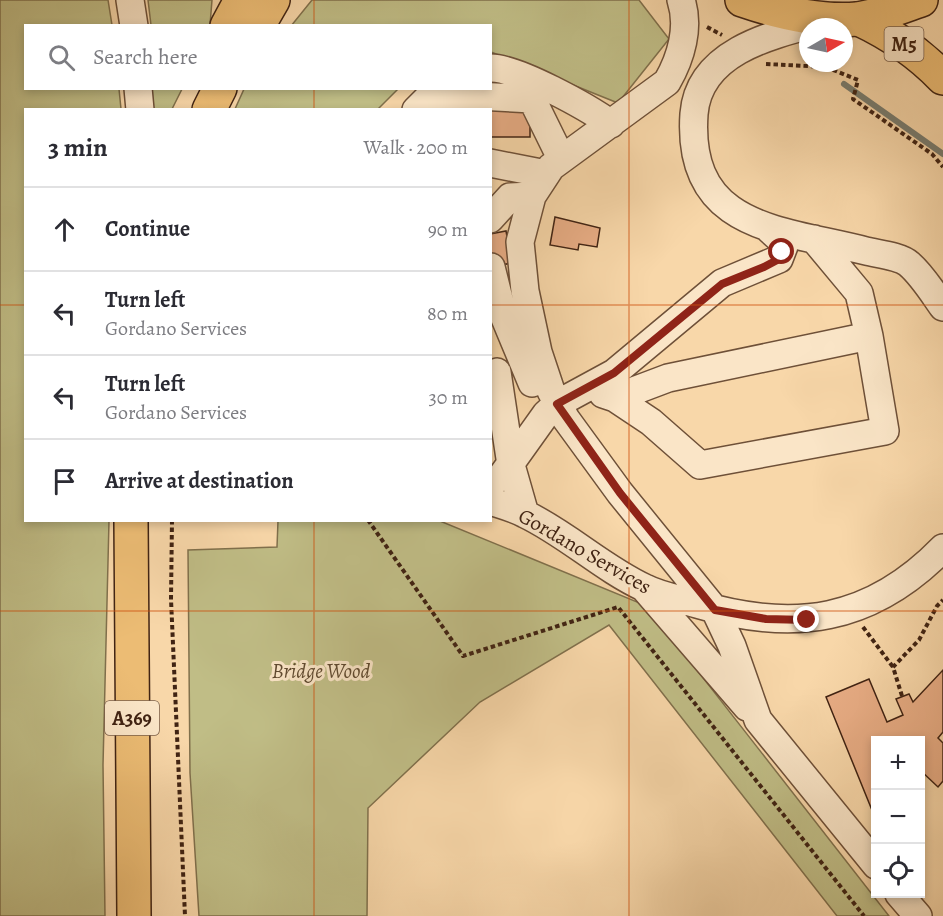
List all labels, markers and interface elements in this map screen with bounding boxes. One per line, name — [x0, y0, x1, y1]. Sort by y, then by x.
north arrow — [799, 18, 853, 72]
search box — [24, 24, 492, 90]
road number: M5 — [884, 27, 924, 61]
icon: search — [45, 41, 78, 74]
text: Search here — [93, 42, 198, 72]
text: 3 min — [48, 130, 108, 165]
text: Walk · 200 m — [364, 134, 468, 161]
icon: ahead — [48, 213, 81, 246]
text: Continue — [105, 214, 190, 244]
text: 90 m — [428, 216, 468, 243]
route start — [768, 238, 794, 264]
text: Turn left — [105, 285, 185, 315]
icon: left — [48, 297, 81, 330]
text: 80 m — [427, 300, 468, 327]
text: Gordano Services — [105, 315, 247, 342]
text: Turn left — [105, 369, 185, 399]
icon: left — [48, 381, 81, 414]
text: 30 m — [428, 384, 468, 411]
text: Gordano Services — [105, 399, 247, 426]
icon: arrive — [48, 465, 81, 498]
text: Arrive at destination — [105, 466, 294, 496]
street label: Gordano Services — [513, 502, 657, 600]
route end — [793, 606, 819, 632]
park label: Bridge Wood — [272, 657, 371, 685]
road number: A369 — [105, 701, 159, 735]
map controls — [871, 736, 925, 898]
button: + — [871, 736, 925, 790]
button: − — [871, 790, 925, 844]
button: locate — [871, 844, 925, 898]

